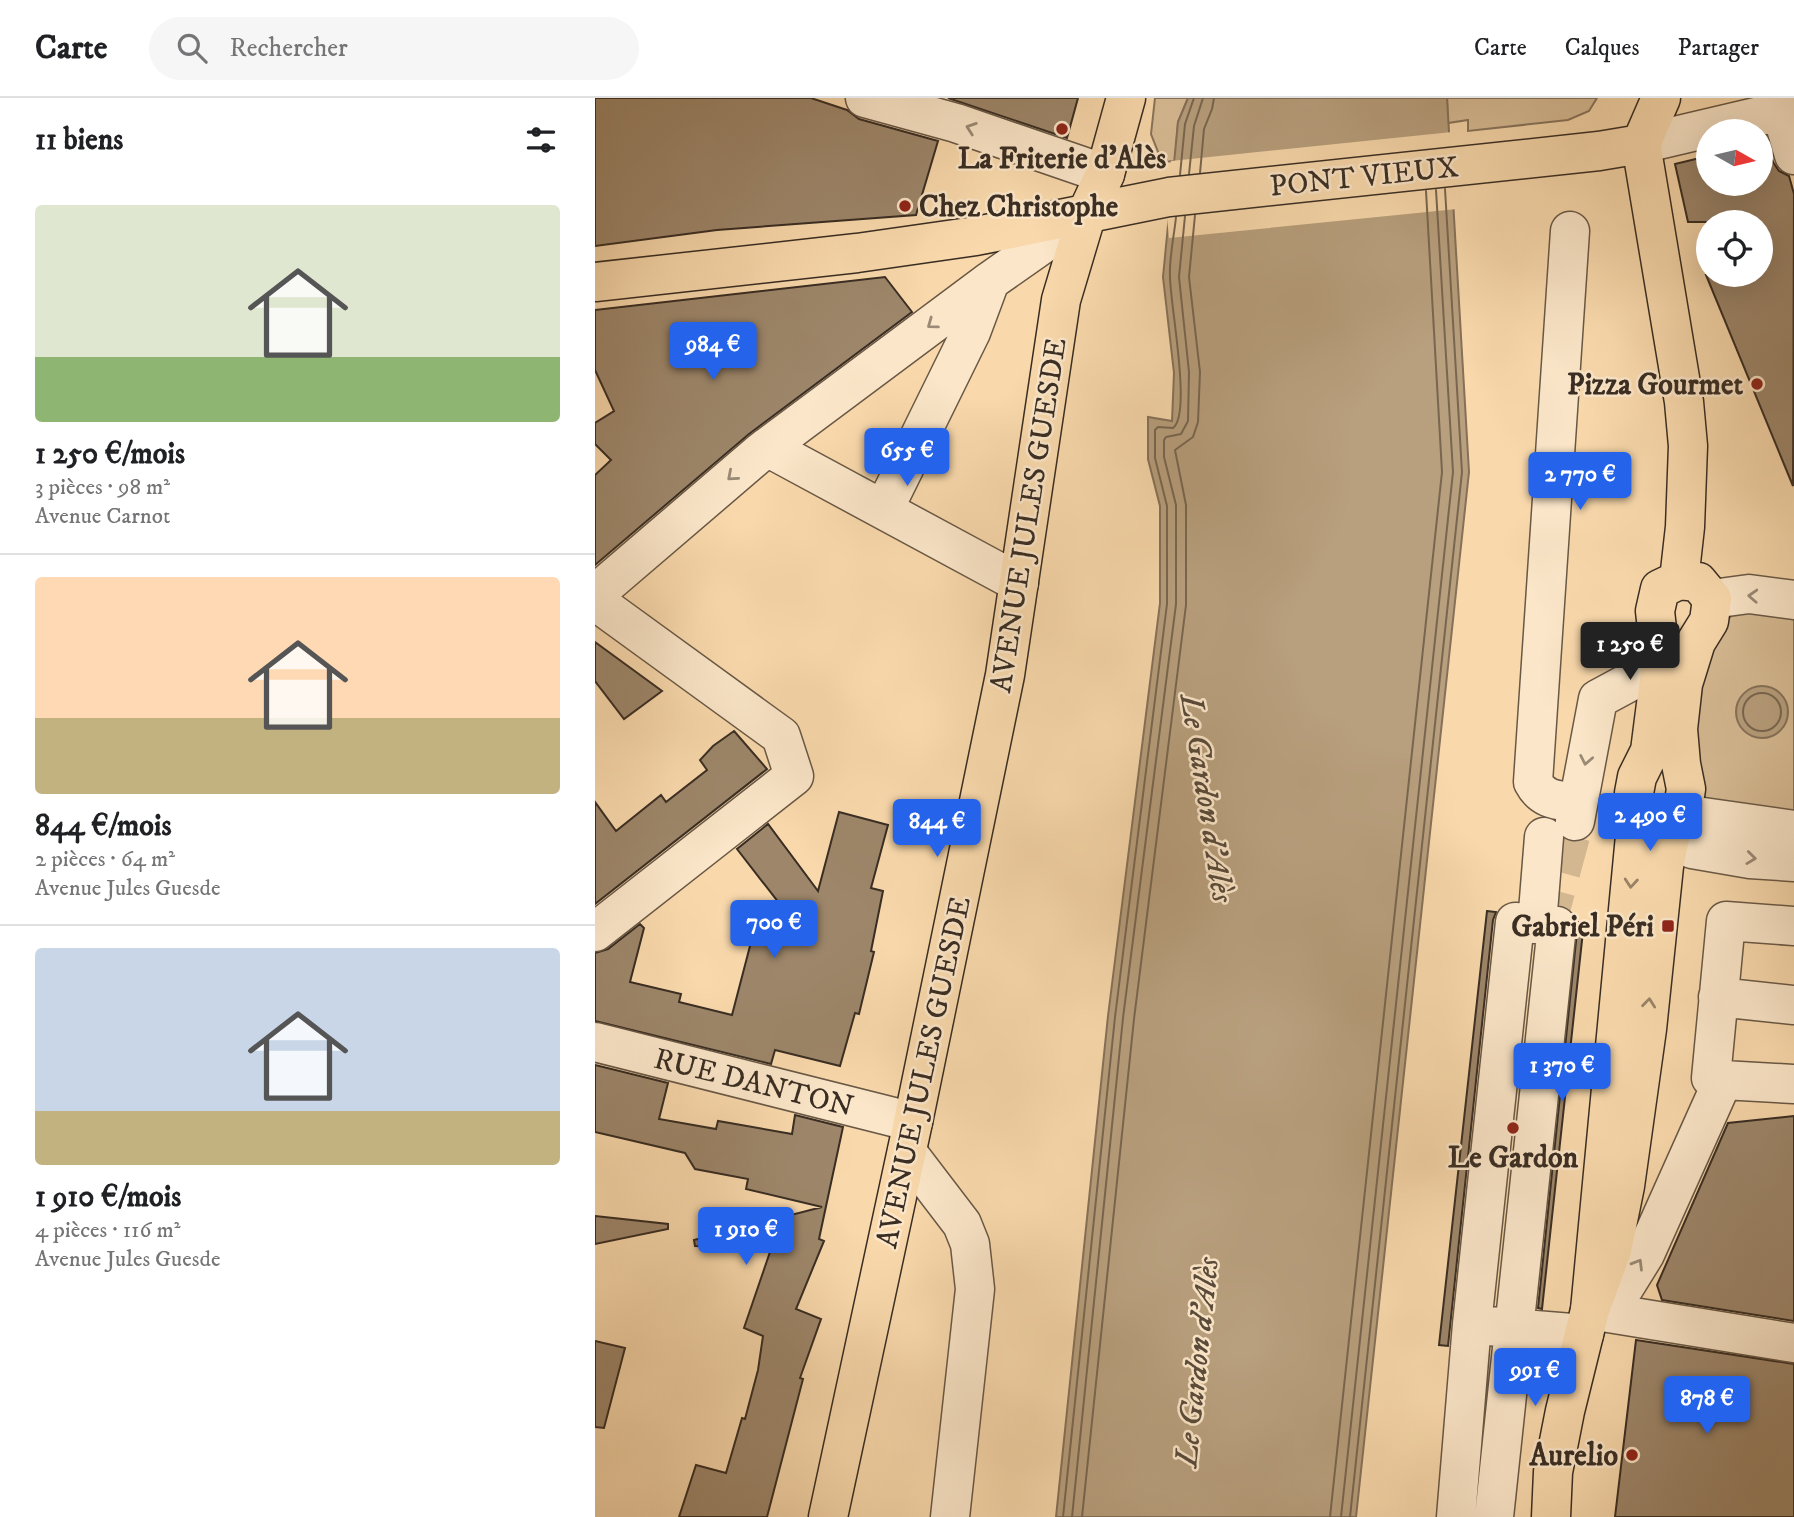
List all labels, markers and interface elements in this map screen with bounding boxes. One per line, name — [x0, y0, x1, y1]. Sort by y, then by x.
search box — [149, 17, 639, 80]
text: Carte — [35, 28, 107, 69]
icon: search — [173, 29, 211, 67]
text: Rechercher — [229, 32, 348, 65]
text: Carte — [1474, 33, 1527, 63]
text: Calques — [1565, 33, 1640, 63]
text: Partager — [1678, 33, 1759, 63]
north arrow — [1696, 119, 1773, 196]
map controls — [1696, 119, 1773, 287]
icon: filters — [522, 121, 560, 159]
marker: La Friterie d'Alès — [1054, 121, 1070, 137]
text: 11 biens — [35, 122, 123, 159]
one-way arrow — [965, 122, 977, 137]
place label: La Friterie d'Alès — [958, 141, 1166, 178]
street label: PONT VIEUX — [1268, 149, 1461, 206]
place label: Chez Christophe — [919, 189, 1119, 226]
marker: Chez Christophe — [897, 198, 913, 214]
button: locate — [1696, 210, 1773, 287]
icon: home — [235, 250, 361, 376]
one-way arrow — [928, 316, 940, 329]
pin: 984 € — [664, 322, 762, 382]
text: 984 € — [686, 330, 740, 359]
street label: AVENUE JULES GUESDE — [983, 335, 1076, 695]
place label: Pizza Gourmet — [1567, 367, 1743, 404]
marker: Pizza Gourmet — [1749, 376, 1765, 392]
pin: 655 € — [858, 428, 956, 488]
text: 1 250 €/mois — [35, 436, 185, 473]
text: 655 € — [880, 436, 934, 465]
pin: 2 770 € — [1515, 452, 1645, 512]
text: 2 770 € — [1544, 460, 1616, 489]
one-way arrow — [727, 468, 740, 480]
text: 3 pièces · 98 m² — [35, 473, 170, 502]
text: Avenue Carnot — [35, 502, 170, 531]
one-way arrow — [1747, 588, 1758, 603]
icon: home — [235, 622, 361, 748]
pin: 1 250 € — [1565, 622, 1695, 682]
text: 1 250 € — [1597, 630, 1663, 659]
water label: Le Gardon d'Alès — [1169, 689, 1242, 907]
one-way arrow — [1580, 754, 1595, 766]
pin: 2 490 € — [1585, 794, 1715, 853]
pin: 844 € — [888, 800, 986, 859]
text: 2 490 € — [1614, 801, 1686, 830]
text: 844 € — [909, 807, 965, 836]
text: 844 €/mois — [35, 808, 172, 845]
text: 2 pièces · 64 m² — [35, 845, 175, 874]
one-way arrow — [1745, 851, 1757, 866]
text: Avenue Jules Guesde — [35, 874, 220, 903]
one-way arrow — [1623, 877, 1638, 888]
street label: AVENUE JULES GUESDE — [869, 893, 980, 1252]
pin: 700 € — [725, 900, 823, 960]
text: 700 € — [746, 908, 802, 937]
place label: Gabriel Péri — [1511, 909, 1654, 946]
marker: Gabriel Péri — [1660, 918, 1676, 934]
icon: home — [235, 993, 361, 1119]
one-way arrow — [1642, 997, 1657, 1009]
street label: RUE DANTON — [650, 1041, 857, 1126]
pin: 1 370 € — [1497, 1044, 1627, 1103]
text: 1 370 € — [1530, 1051, 1594, 1080]
marker: Le Gardon — [1505, 1120, 1521, 1136]
place label: Le Gardon — [1448, 1140, 1579, 1177]
text: 1 910 €/mois — [35, 1179, 181, 1216]
pin: 1 910 € — [681, 1208, 811, 1267]
text: 1 910 € — [714, 1215, 778, 1244]
text: 4 pièces · 116 m² — [35, 1216, 180, 1245]
text: Avenue Jules Guesde — [35, 1245, 220, 1274]
water label: Le Gardon d'Alès — [1167, 1254, 1229, 1471]
one-way arrow — [1630, 1258, 1643, 1271]
pin: 991 € — [1486, 1348, 1584, 1408]
text: 991 € — [1510, 1356, 1560, 1385]
pin: 878 € — [1658, 1376, 1756, 1436]
text: 878 € — [1680, 1384, 1734, 1413]
place label: Aurelio — [1528, 1438, 1618, 1475]
marker: Aurelio — [1624, 1447, 1640, 1463]

